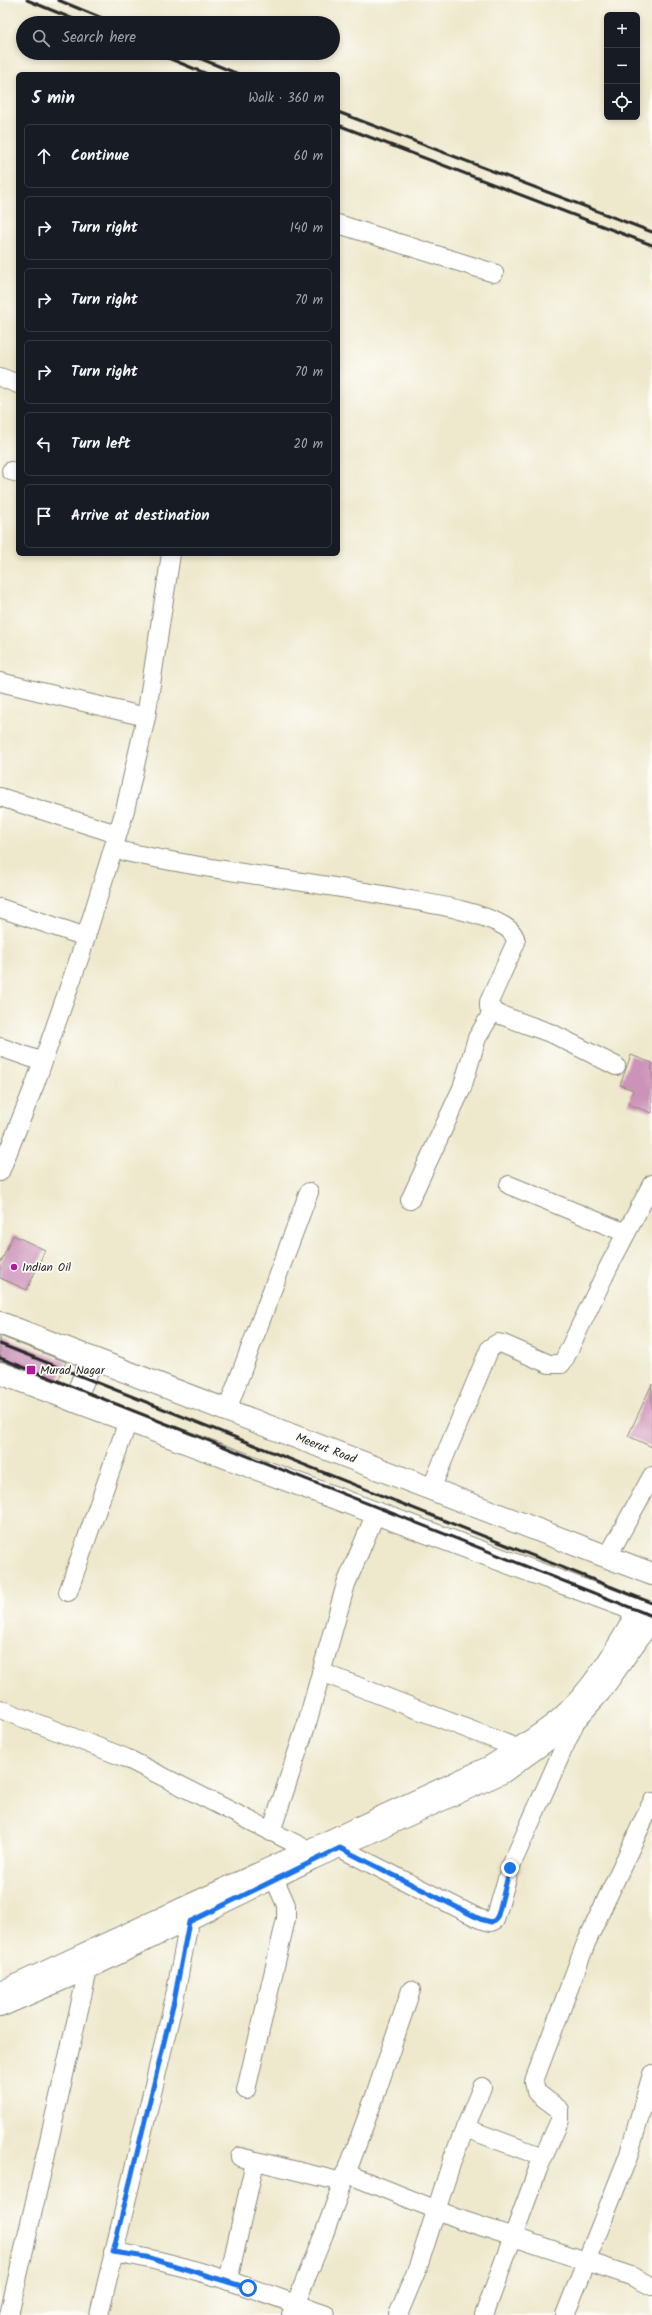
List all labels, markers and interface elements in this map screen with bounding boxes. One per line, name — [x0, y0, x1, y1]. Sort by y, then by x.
map controls — [604, 12, 640, 120]
button: + — [604, 12, 640, 48]
search box — [16, 16, 340, 60]
text: Search here — [62, 26, 136, 50]
icon: search — [30, 27, 52, 49]
button: − — [604, 48, 640, 84]
button: locate — [604, 84, 640, 120]
text: 5 min — [32, 85, 75, 112]
text: Walk · 360 m — [248, 88, 324, 109]
text: Continue — [71, 144, 129, 168]
icon: ahead — [33, 145, 55, 167]
text: 60 m — [294, 146, 323, 167]
text: Turn right — [71, 216, 138, 240]
icon: right — [33, 217, 55, 239]
text: 140 m — [290, 218, 323, 239]
text: Turn right — [71, 288, 138, 312]
icon: right — [33, 289, 55, 311]
text: 70 m — [295, 290, 323, 311]
text: Turn right — [71, 360, 138, 384]
icon: right — [33, 361, 55, 383]
text: 70 m — [295, 362, 323, 383]
text: Turn left — [71, 432, 131, 456]
icon: left — [33, 433, 55, 455]
text: 20 m — [293, 434, 323, 455]
text: Arrive at destination — [71, 504, 210, 528]
icon: arrive — [33, 505, 55, 527]
place label: Indian Oil — [22, 1258, 71, 1277]
marker: Indian Oil — [9, 1262, 19, 1272]
place label: Murad Nagar — [40, 1361, 106, 1380]
marker: Murad Nagar — [25, 1364, 37, 1376]
street label: Meerut Road — [293, 1428, 360, 1469]
route end — [501, 1859, 519, 1877]
route start — [239, 2279, 257, 2297]

